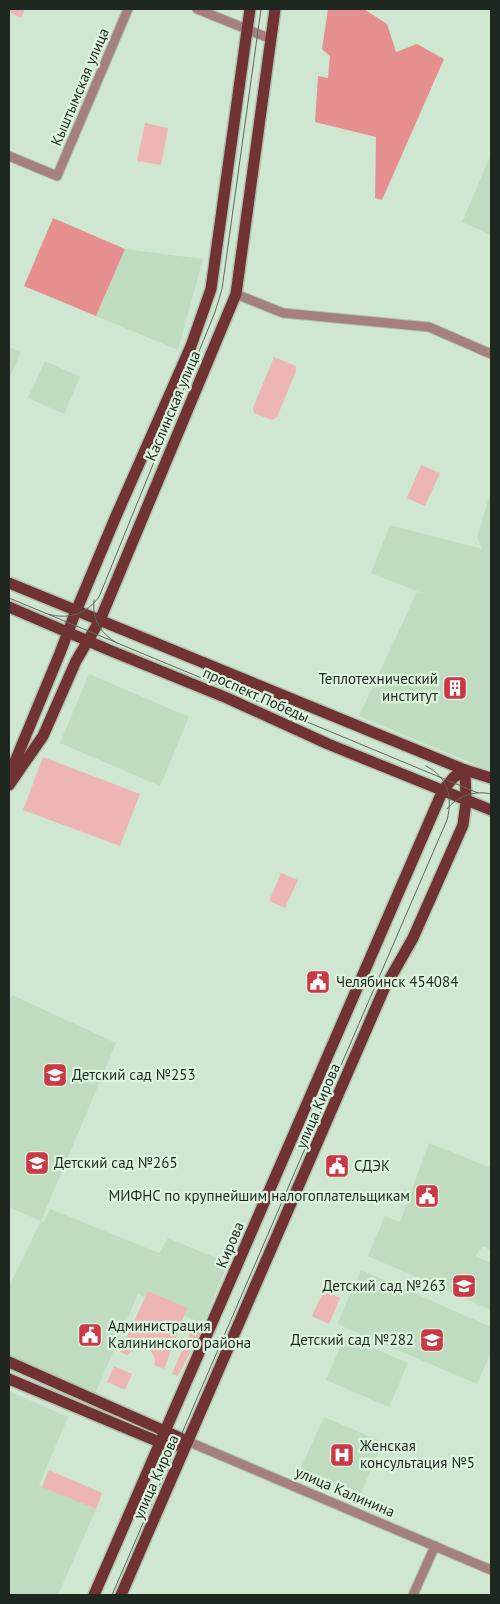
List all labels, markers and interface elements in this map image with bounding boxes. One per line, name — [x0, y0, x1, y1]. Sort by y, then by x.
street label: Кыштымская улица — [46, 25, 113, 149]
street label: Каслинская улица — [141, 348, 204, 464]
street label: проспект Победы — [200, 663, 312, 727]
place label: Теплотехнический институт — [318, 669, 438, 705]
building icon: Теплотехнический институт — [442, 675, 468, 701]
public building icon: Челябинск 454084 — [305, 969, 331, 995]
place label: Челябинск 454084 — [336, 972, 458, 991]
street label: улица Кирова — [291, 1060, 344, 1151]
school or university icon: Детский сад №253 — [42, 1062, 68, 1088]
place label: Детский сад №253 — [72, 1065, 196, 1084]
school or university icon: Детский сад №265 — [24, 1150, 50, 1176]
place label: Детский сад №265 — [54, 1153, 178, 1172]
public building icon: СДЭК — [324, 1153, 350, 1179]
place label: СДЭК — [354, 1156, 390, 1175]
public building icon: МИФНС по крупнейшим налогоплательщикам — [414, 1183, 440, 1209]
place label: МИФНС по крупнейшим налогоплательщикам — [108, 1186, 410, 1205]
street label: Кирова — [211, 1219, 248, 1271]
school or university icon: Детский сад №263 — [451, 1273, 477, 1299]
place label: Детский сад №263 — [322, 1276, 446, 1295]
place label: Администрация Калининского района — [108, 1316, 251, 1352]
public building icon: Администрация Калининского района — [77, 1322, 103, 1348]
school or university icon: Детский сад №282 — [419, 1327, 445, 1353]
place label: Детский сад №282 — [290, 1330, 414, 1349]
street label: улица Кирова — [128, 1432, 183, 1522]
place label: Женская консультация №5 — [359, 1436, 475, 1472]
hospital icon: Женская консультация №5 — [329, 1442, 355, 1468]
street label: улица Калинина — [293, 1462, 398, 1521]

